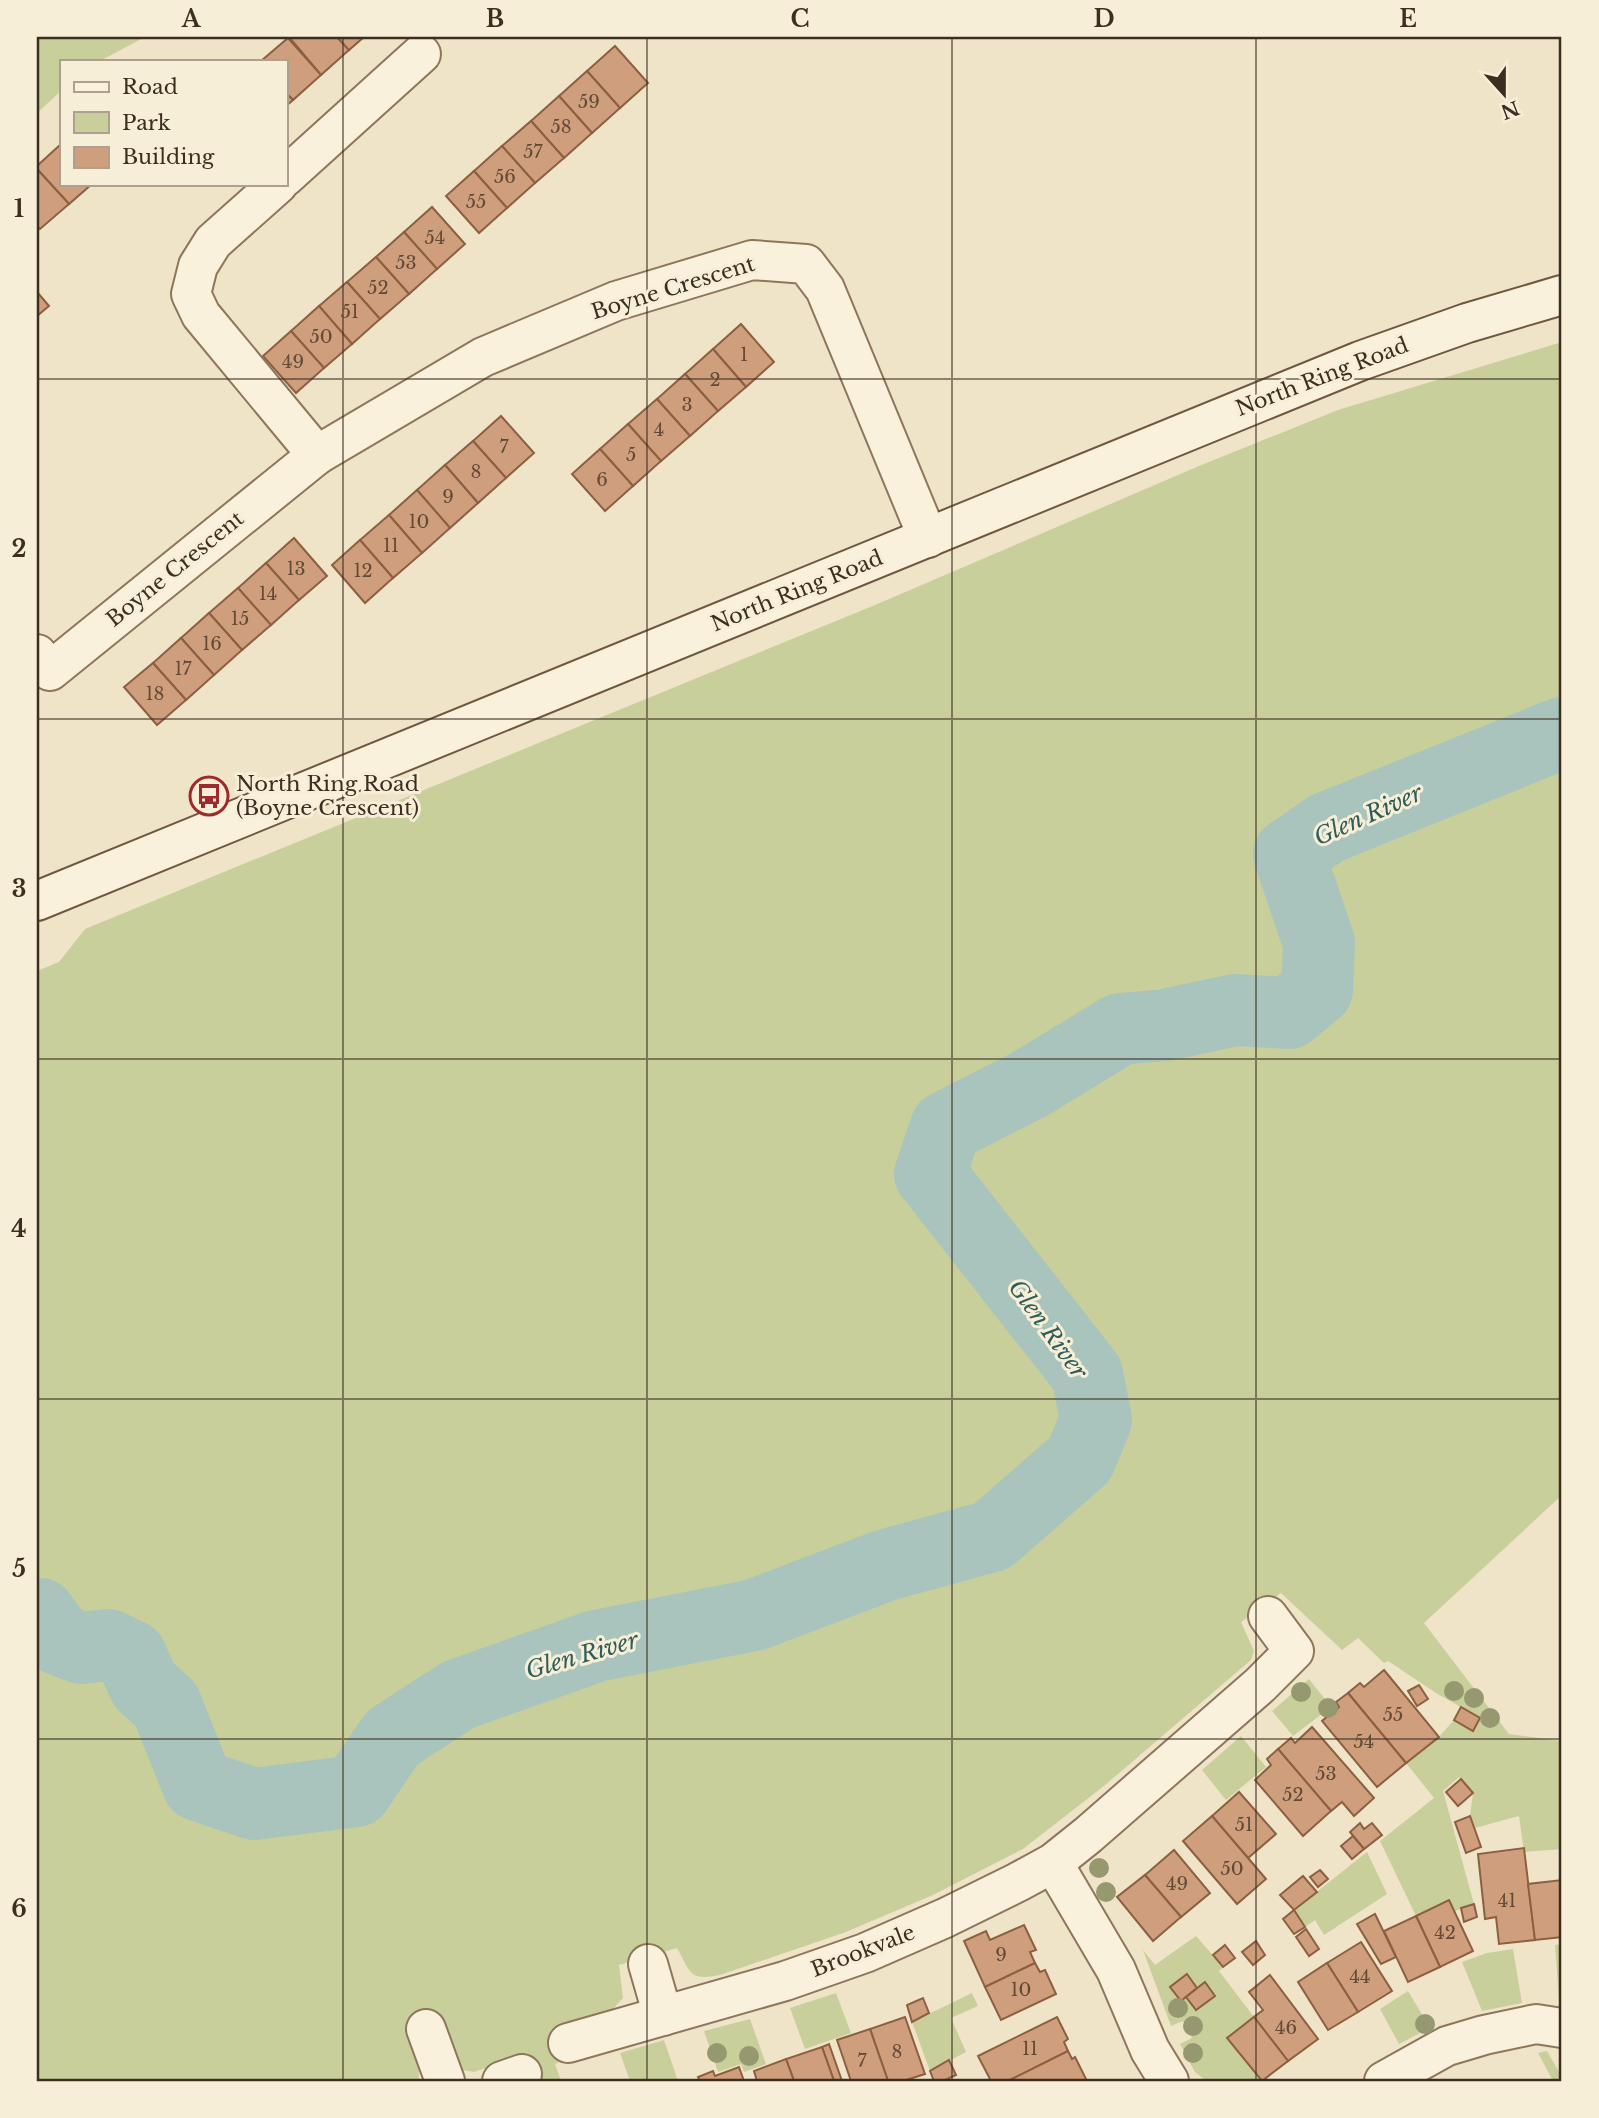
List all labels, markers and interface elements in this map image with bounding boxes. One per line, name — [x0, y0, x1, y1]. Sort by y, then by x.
text: A — [181, 5, 202, 33]
text: B — [486, 5, 504, 33]
text: C — [791, 5, 809, 33]
text: D — [1093, 5, 1115, 33]
text: E — [1399, 5, 1417, 33]
legend — [60, 60, 287, 186]
north arrow — [1470, 60, 1540, 130]
text: Road — [122, 74, 178, 100]
house number: 59 — [578, 91, 600, 113]
text: N — [1497, 95, 1522, 123]
text: Park — [122, 110, 171, 136]
house number: 58 — [550, 116, 572, 138]
house number: 57 — [523, 141, 544, 163]
text: Building — [122, 144, 215, 170]
house number: 56 — [494, 166, 516, 188]
house number: 55 — [466, 191, 486, 213]
text: 1 — [14, 195, 24, 223]
house number: 54 — [425, 227, 445, 249]
street label: Boyne Crescent — [588, 251, 758, 325]
house number: 53 — [395, 252, 417, 274]
house number: 52 — [367, 277, 389, 299]
house number: 51 — [341, 301, 359, 323]
house number: 50 — [309, 326, 333, 348]
street label: North Ring Road — [1232, 332, 1412, 422]
house number: 1 — [740, 344, 748, 366]
house number: 49 — [282, 351, 304, 373]
house number: 2 — [709, 369, 721, 391]
house number: 3 — [681, 394, 693, 416]
house number: 4 — [654, 419, 664, 441]
house number: 7 — [499, 436, 509, 458]
house number: 5 — [626, 444, 636, 466]
house number: 8 — [471, 461, 481, 483]
house number: 6 — [596, 469, 608, 491]
house number: 9 — [442, 486, 454, 508]
street label: Boyne Crescent — [101, 506, 249, 632]
house number: 10 — [409, 511, 429, 533]
text: 2 — [12, 535, 26, 563]
house number: 11 — [383, 535, 399, 557]
street label: North Ring Road — [707, 545, 887, 637]
house number: 13 — [286, 558, 306, 580]
house number: 12 — [353, 560, 373, 582]
house number: 14 — [259, 583, 277, 605]
house number: 15 — [231, 608, 249, 630]
house number: 16 — [202, 633, 222, 655]
house number: 17 — [174, 658, 192, 680]
house number: 18 — [146, 683, 164, 705]
place label: North Ring Road (Boyne Crescent) — [236, 771, 419, 821]
bus stop icon: North Ring Road (Boyne Crescent) — [188, 775, 230, 817]
water label: Glen River — [1309, 778, 1428, 851]
text: 3 — [12, 875, 26, 903]
text: 4 — [11, 1215, 27, 1243]
water label: Glen River — [1003, 1274, 1094, 1385]
text: 5 — [12, 1555, 26, 1583]
water label: Glen River — [523, 1625, 643, 1684]
house number: 55 — [1383, 1704, 1403, 1726]
house number: 54 — [1354, 1731, 1374, 1753]
house number: 53 — [1315, 1763, 1337, 1785]
house number: 52 — [1282, 1784, 1304, 1806]
house number: 51 — [1235, 1814, 1253, 1836]
house number: 50 — [1220, 1858, 1244, 1880]
house number: 49 — [1166, 1873, 1188, 1895]
house number: 41 — [1498, 1890, 1516, 1912]
text: 6 — [11, 1895, 27, 1923]
street label: Brookvale — [807, 1919, 919, 1983]
house number: 42 — [1434, 1922, 1456, 1944]
house number: 9 — [995, 1944, 1007, 1966]
house number: 44 — [1349, 1966, 1371, 1988]
house number: 10 — [1011, 1979, 1031, 2001]
house number: 46 — [1275, 2017, 1297, 2039]
house number: 11 — [1022, 2038, 1038, 2060]
house number: 8 — [892, 2041, 902, 2063]
house number: 7 — [857, 2050, 867, 2072]

